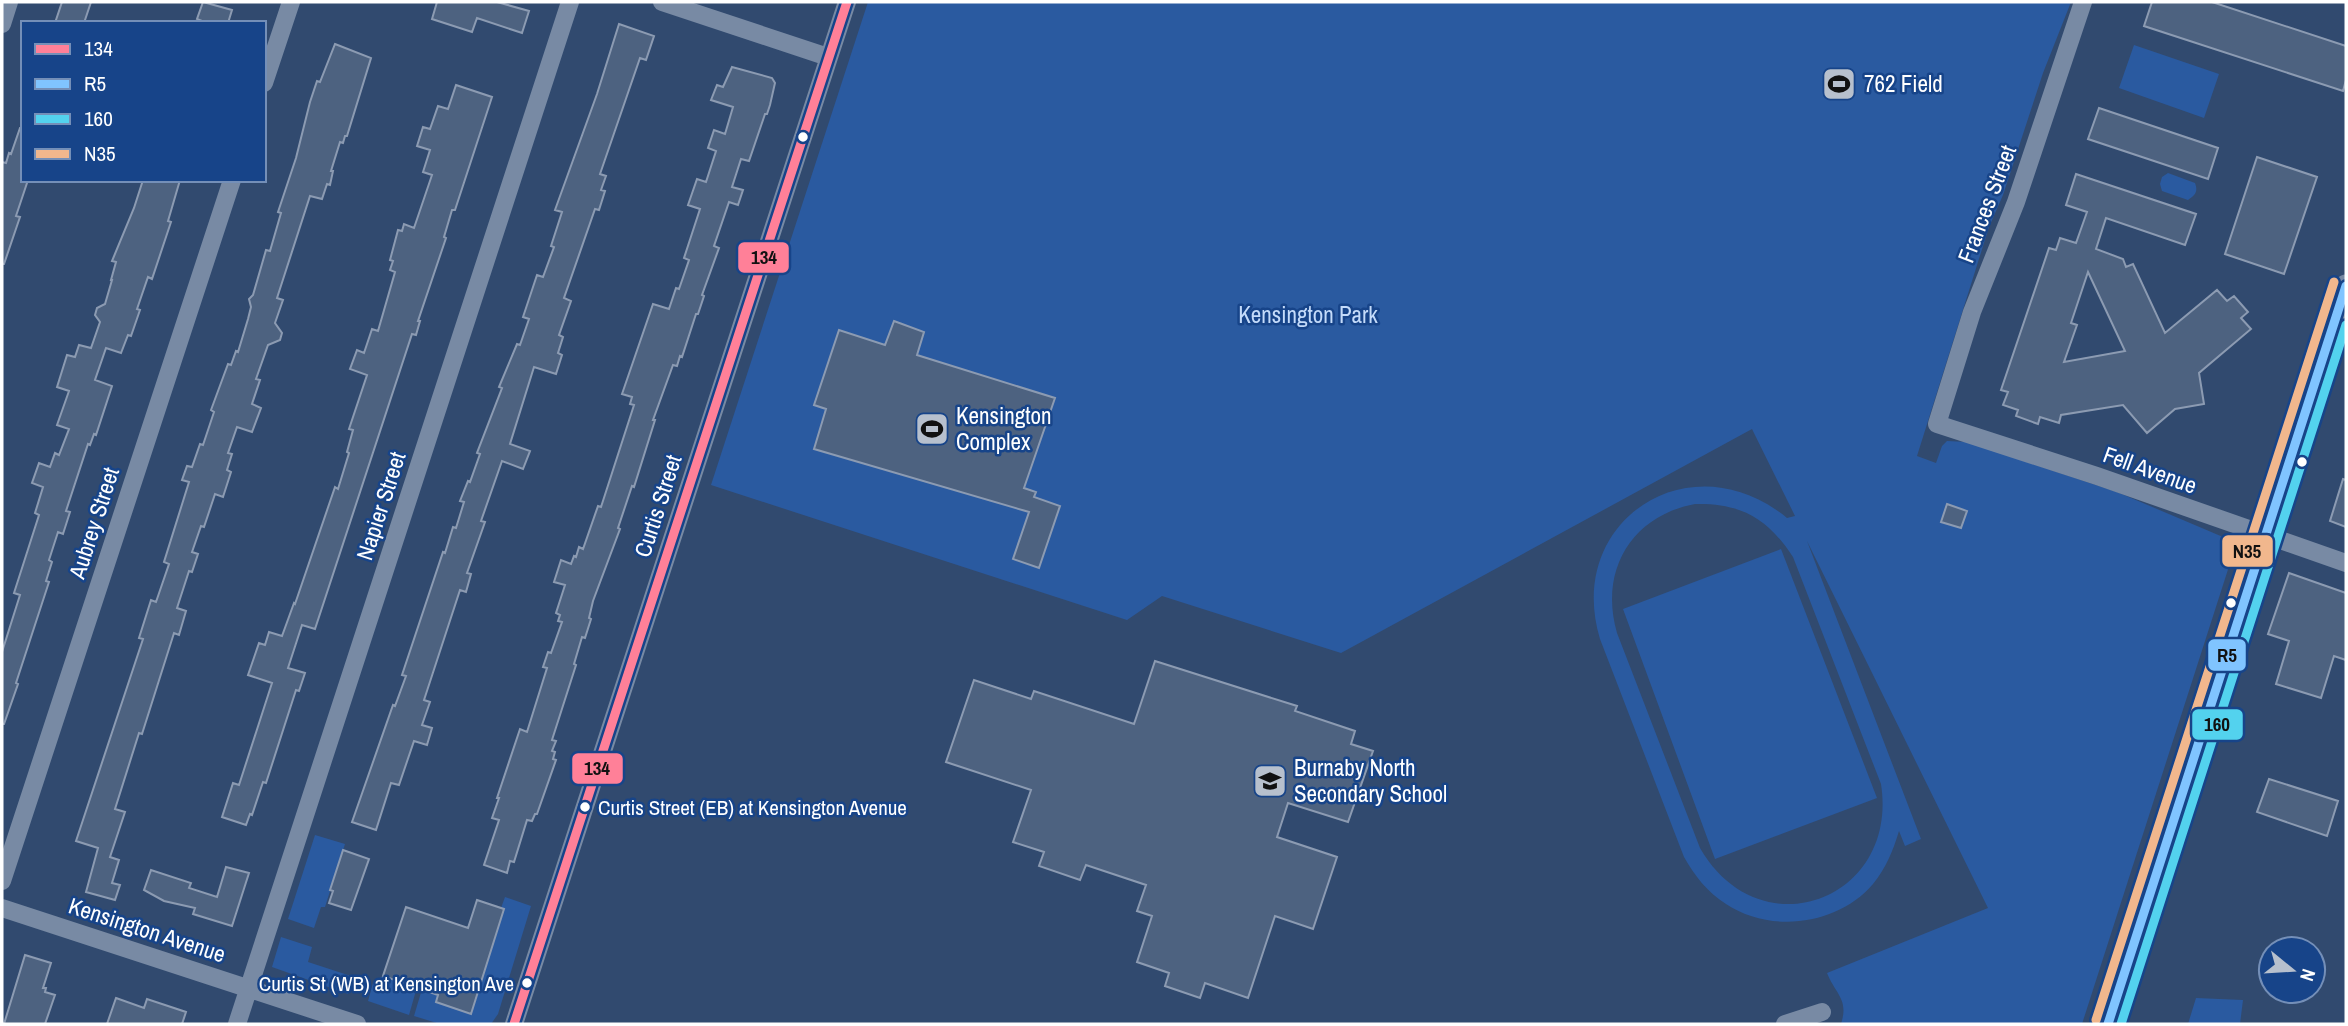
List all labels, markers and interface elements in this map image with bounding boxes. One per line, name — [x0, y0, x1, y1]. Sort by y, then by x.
legend — [21, 21, 266, 182]
text: 134 — [84, 34, 113, 63]
sports icon: 762 Field — [1820, 65, 1858, 103]
place label: 762 Field — [1864, 68, 1943, 99]
text: R5 — [84, 69, 106, 98]
text: 160 — [84, 104, 113, 133]
unlabelled marker — [796, 130, 810, 144]
text: N35 — [84, 139, 116, 168]
street label: Frances Street — [1950, 141, 2023, 267]
line badge: 134 — [737, 241, 790, 274]
text: 134 — [751, 244, 777, 270]
park label: Kensington Park — [1238, 299, 1378, 330]
place label: Kensington Complex — [956, 400, 1051, 457]
sports icon: Kensington Complex — [913, 410, 951, 448]
street label: Fell Avenue — [2099, 438, 2201, 501]
street label: Napier Street — [348, 448, 413, 564]
street label: Curtis Street — [626, 451, 689, 561]
unlabelled marker — [2295, 455, 2309, 469]
street label: Aubrey Street — [61, 463, 126, 583]
line badge: N35 — [2221, 534, 2274, 568]
text: N35 — [2233, 538, 2262, 564]
unlabelled marker — [2224, 596, 2238, 610]
line badge: R5 — [2207, 638, 2247, 672]
text: R5 — [2217, 642, 2237, 668]
line badge: 160 — [2191, 708, 2244, 741]
text: 160 — [2204, 711, 2230, 737]
line badge: 134 — [571, 752, 624, 785]
place label: Burnaby North Secondary School — [1294, 752, 1447, 809]
text: 134 — [584, 755, 610, 781]
school or university icon: Burnaby North Secondary School — [1251, 762, 1289, 800]
place label: Curtis Street (EB) at Kensington Avenue — [598, 793, 907, 822]
marker: Curtis Street (EB) at Kensington Avenue — [578, 800, 592, 814]
street label: Kensington Avenue — [65, 890, 230, 969]
north arrow — [2257, 935, 2327, 1005]
text: N — [2294, 966, 2322, 985]
place label: Curtis St (WB) at Kensington Ave — [259, 969, 514, 998]
marker: Curtis St (WB) at Kensington Ave — [520, 976, 534, 990]

